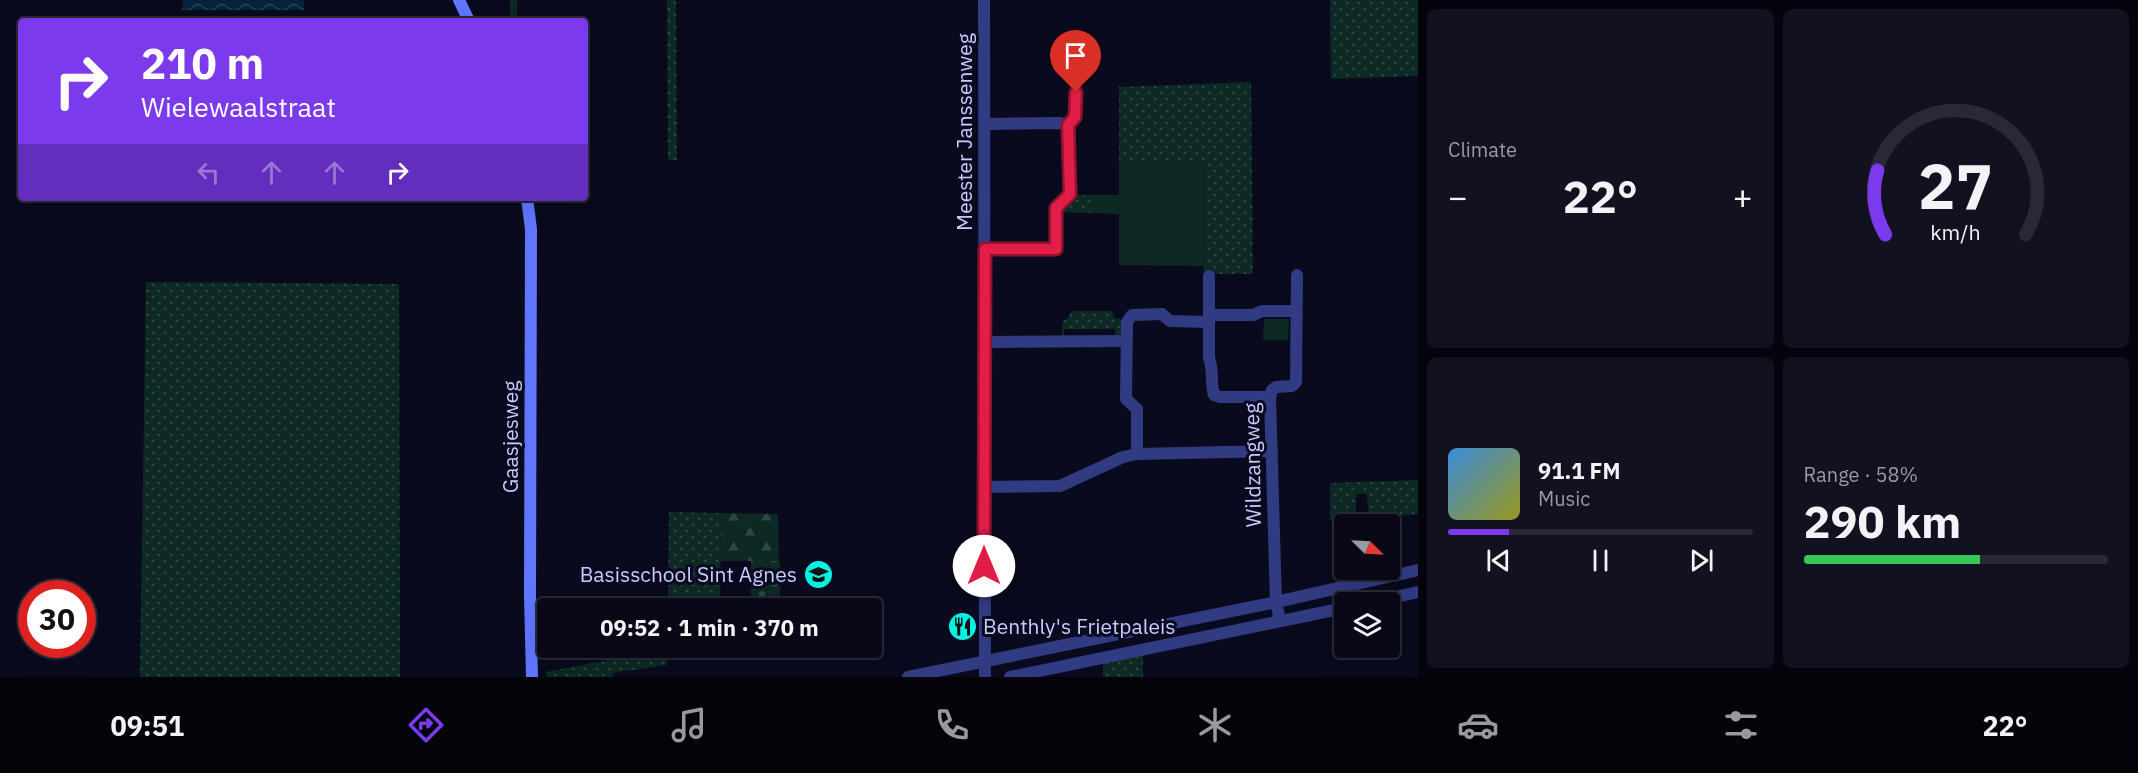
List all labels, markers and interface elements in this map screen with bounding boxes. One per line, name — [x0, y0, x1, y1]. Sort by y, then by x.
pin — [1050, 30, 1101, 92]
street label: Meester Janssenweg — [950, 33, 978, 231]
text: 210 m — [141, 36, 264, 91]
icon: arrive — [1059, 39, 1092, 72]
icon: right — [42, 42, 120, 120]
text: Wielewaalstraat — [141, 89, 336, 124]
text: Climate — [1448, 136, 1517, 163]
text: 27 — [1918, 145, 1993, 226]
icon: left — [192, 156, 225, 189]
icon: ahead — [255, 156, 288, 189]
icon: ahead — [318, 156, 351, 189]
icon: right — [381, 156, 414, 189]
text: 22° — [1563, 167, 1638, 225]
text: − — [1448, 175, 1468, 218]
text: + — [1733, 175, 1753, 218]
text: km/h — [1931, 219, 1981, 247]
street label: Gaasjesweg — [496, 381, 524, 493]
street label: Wildzangweg — [1237, 403, 1267, 528]
text: 91.1 FM — [1538, 456, 1621, 485]
text: Range · 58% — [1804, 461, 1918, 488]
text: Music — [1538, 485, 1590, 512]
text: 290 km — [1804, 492, 1961, 550]
north arrow — [1334, 514, 1400, 580]
map controls — [1334, 514, 1400, 658]
position arrow — [952, 534, 1016, 598]
icon: previous — [1482, 544, 1515, 577]
icon: pause — [1584, 544, 1617, 577]
icon: next — [1685, 544, 1718, 577]
school or university icon: Basisschool Sint Agnes — [802, 559, 834, 591]
place label: Basisschool Sint Agnes — [580, 560, 797, 588]
speed limit sign: 30 — [18, 580, 96, 658]
button: layers — [1334, 592, 1400, 658]
restaurant icon: Benthly's Frietpaleis — [946, 611, 978, 643]
place label: Benthly's Frietpaleis — [983, 612, 1175, 640]
text: 09:52 · 1 min · 370 m — [600, 613, 819, 642]
icon: directions — [405, 704, 447, 746]
icon: music — [668, 704, 710, 746]
icon: phone — [931, 704, 973, 746]
icon: climate — [1194, 704, 1236, 746]
icon: car — [1457, 704, 1499, 746]
icon: filters — [1720, 704, 1762, 746]
text: 09:51 — [110, 708, 184, 743]
text: 22° — [1982, 708, 2027, 743]

